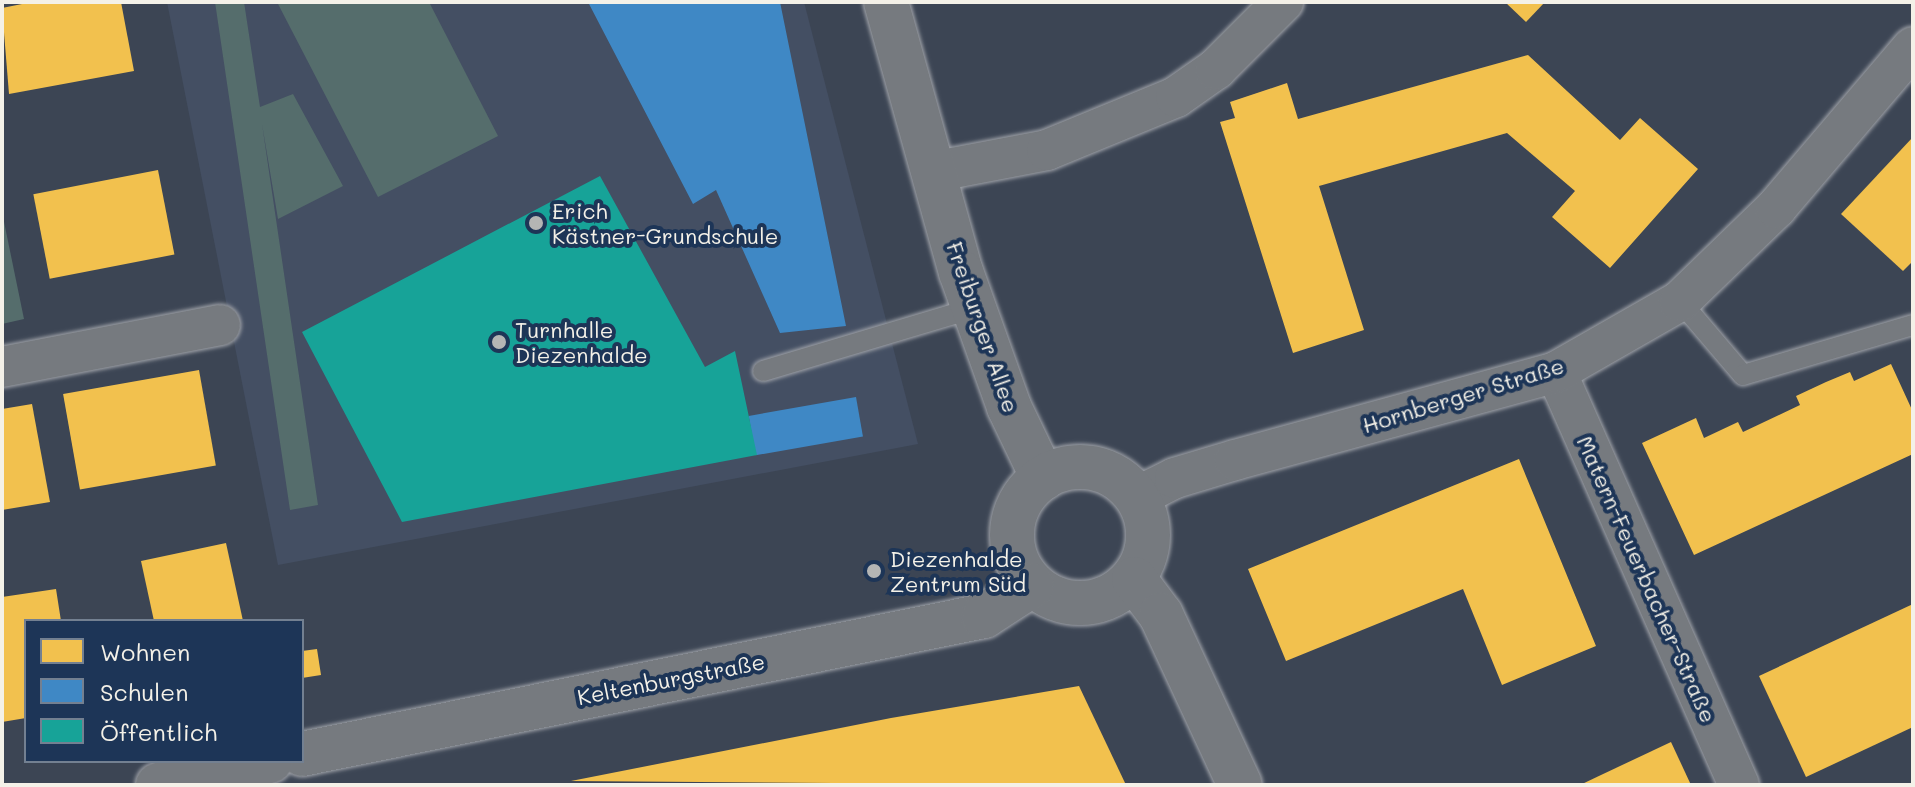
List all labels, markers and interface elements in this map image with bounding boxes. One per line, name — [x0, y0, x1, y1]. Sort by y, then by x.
place label: Erich Kästner-Grundschule — [552, 197, 778, 248]
marker: Erich Kästner-Grundschule — [527, 214, 545, 232]
street label: Freiburger Allee — [941, 238, 1025, 416]
place label: Turnhalle Diezenhalde — [515, 316, 648, 368]
marker: Turnhalle Diezenhalde — [490, 333, 508, 351]
street label: Hornberger Straße — [1359, 352, 1567, 438]
street label: Matern-Feuerbacher-Straße — [1572, 432, 1722, 726]
place label: Diezenhalde Zentrum Süd — [890, 545, 1026, 596]
marker: Diezenhalde Zentrum Süd — [865, 562, 883, 580]
legend — [24, 619, 304, 763]
text: Wohnen — [100, 636, 190, 667]
street label: Keltenburgstraße — [575, 648, 767, 710]
text: Schulen — [100, 676, 188, 707]
text: Öffentlich — [100, 716, 217, 747]

